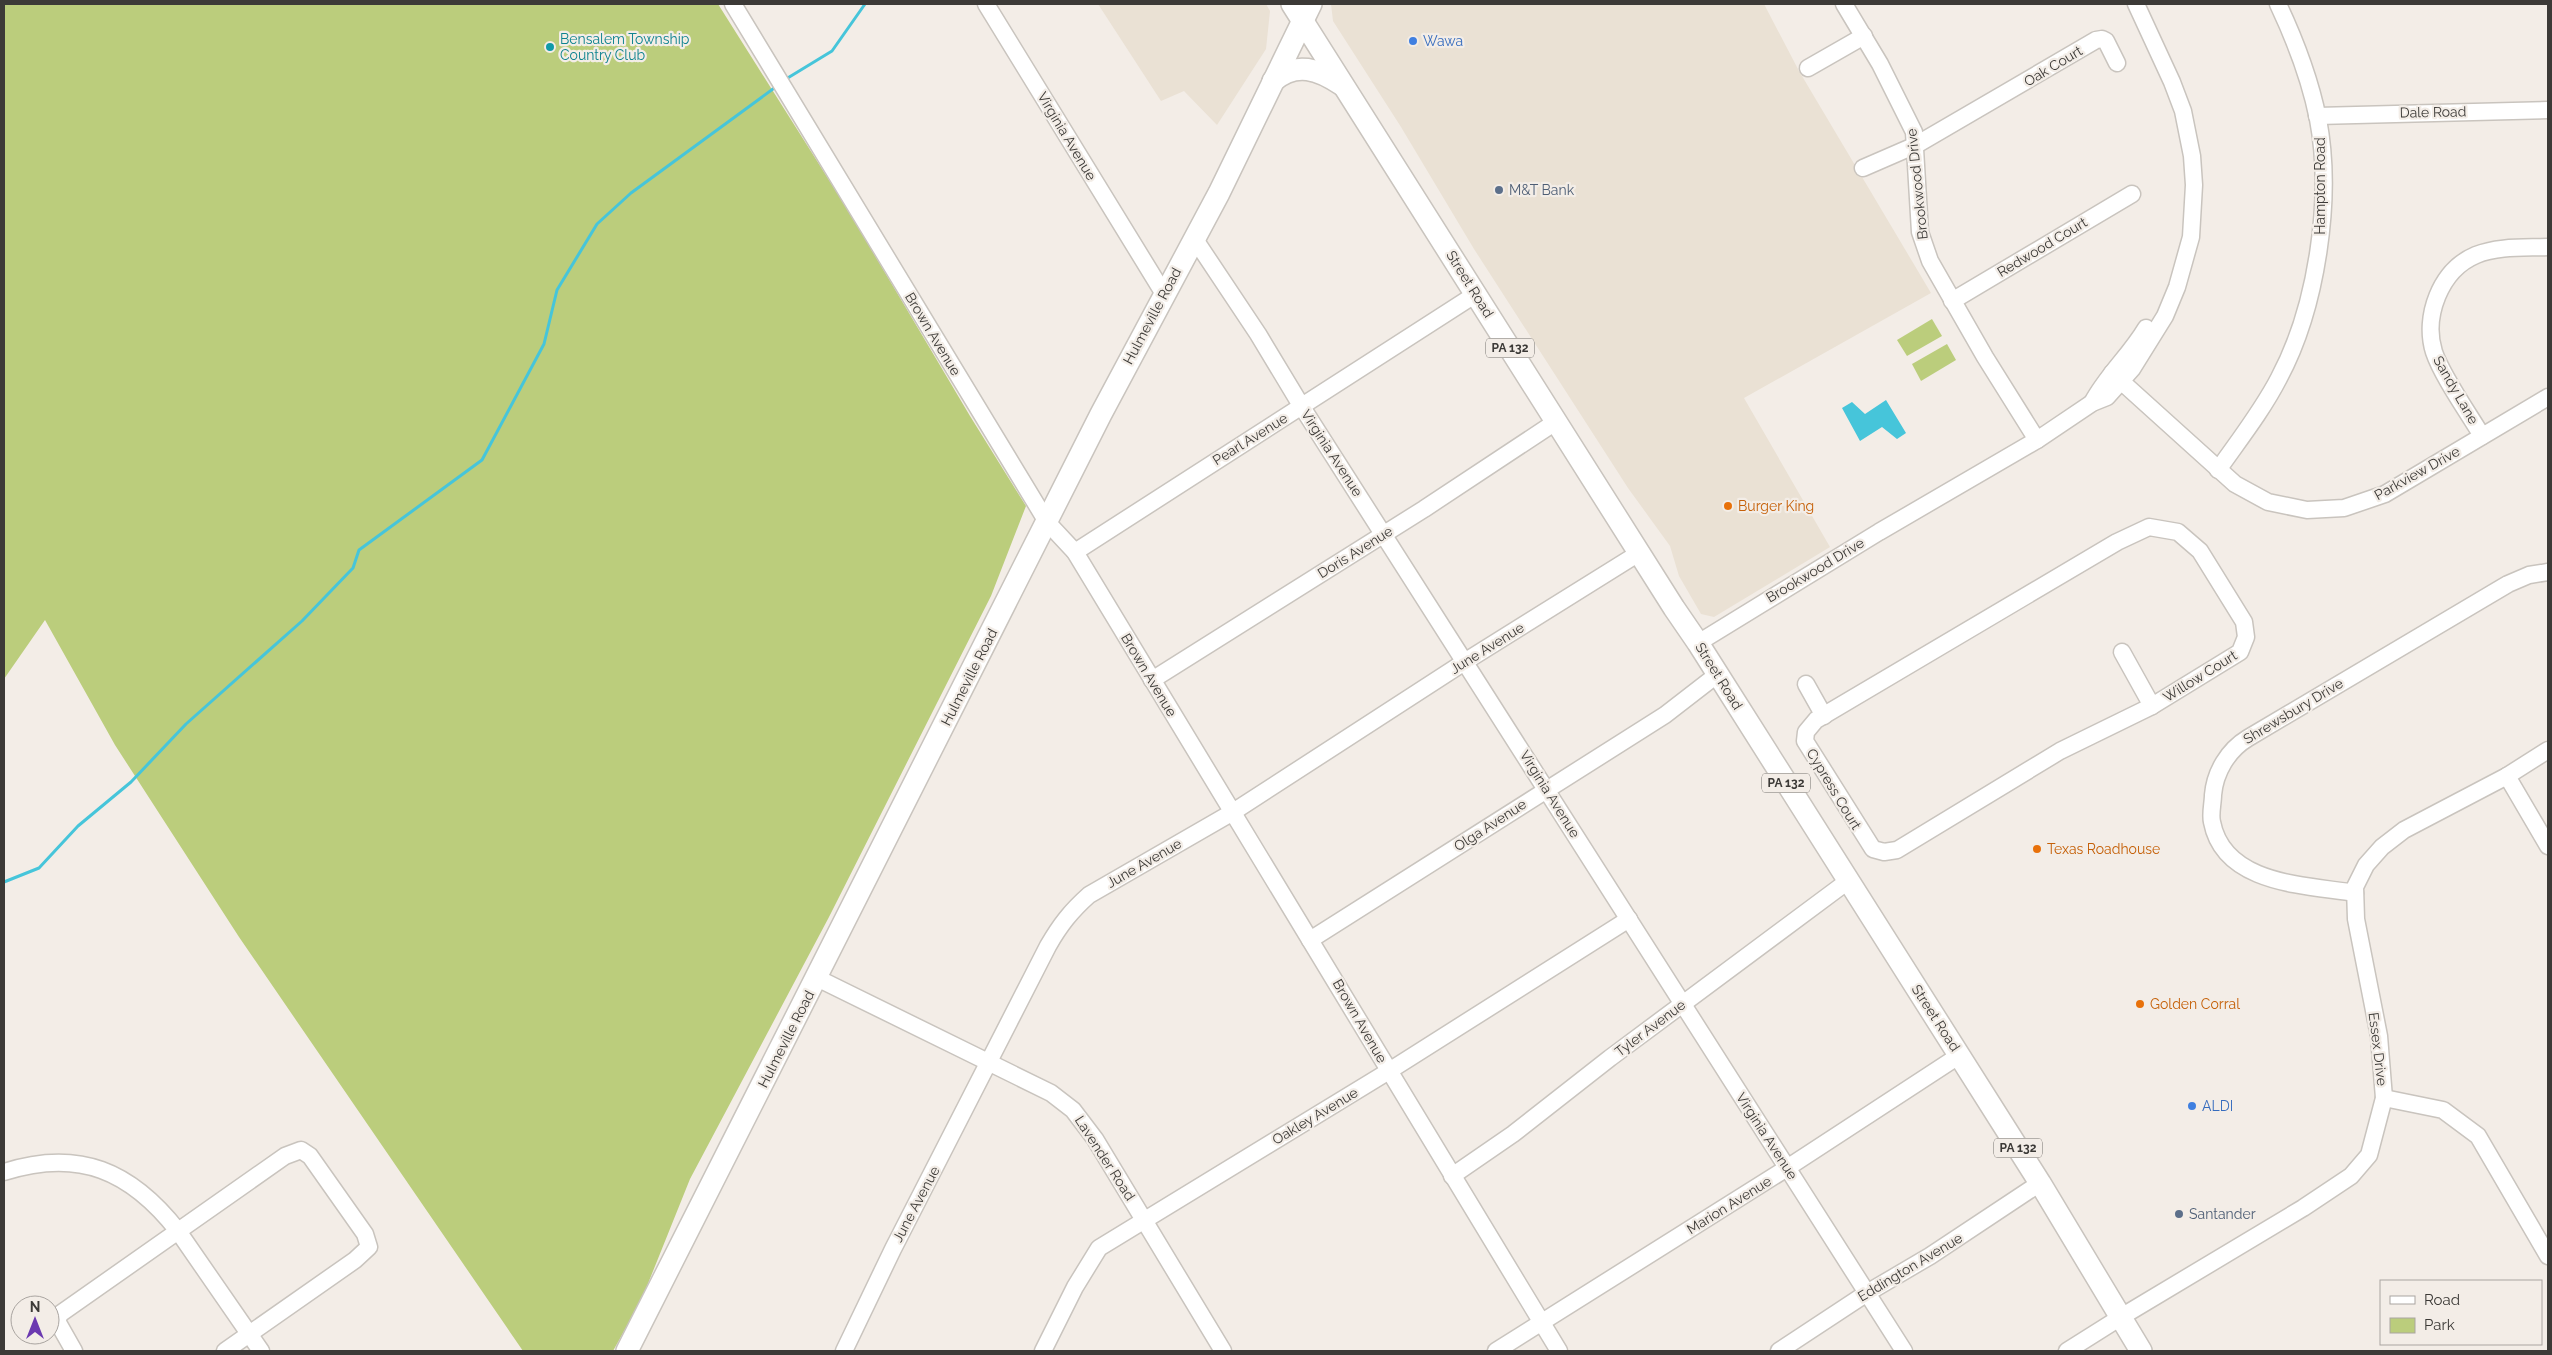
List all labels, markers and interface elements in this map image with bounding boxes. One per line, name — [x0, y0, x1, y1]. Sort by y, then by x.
place label: Bensalem Township Country Club — [560, 31, 690, 63]
place label: Wawa — [1423, 33, 1463, 49]
marker: Wawa — [1407, 35, 1419, 47]
marker: Bensalem Township Country Club — [544, 41, 556, 53]
street label: Oak Court — [2021, 42, 2085, 90]
street label: Virginia Avenue — [1034, 89, 1100, 183]
street label: Dale Road — [2399, 103, 2467, 121]
street label: Brookwood Drive — [1903, 128, 1931, 240]
street label: Hampton Road — [2312, 137, 2328, 235]
place label: M&T Bank — [1509, 182, 1575, 198]
marker: M&T Bank — [1493, 184, 1505, 196]
street label: Redwood Court — [1994, 214, 2090, 280]
street label: Street Road — [1443, 248, 1497, 320]
street label: Hulmeville Road — [1120, 265, 1184, 367]
street label: Brown Avenue — [902, 290, 964, 378]
road number: PA 132 — [1486, 338, 1534, 358]
street label: Sandy Lane — [2430, 353, 2482, 427]
street label: Virginia Avenue — [1298, 407, 1366, 499]
street label: Pearl Avenue — [1210, 410, 1290, 468]
street label: Parkview Drive — [2372, 443, 2462, 503]
place label: Burger King — [1738, 498, 1814, 514]
marker: Burger King — [1722, 500, 1734, 512]
street label: Doris Avenue — [1315, 523, 1395, 581]
street label: Brookwood Drive — [1763, 534, 1867, 606]
street label: June Avenue — [1447, 619, 1527, 677]
street label: Hulmeville Road — [938, 626, 1000, 728]
street label: Brown Avenue — [1118, 631, 1180, 719]
street label: Street Road — [1692, 640, 1746, 712]
street label: Willow Court — [2160, 647, 2240, 705]
street label: Shrewsbury Drive — [2240, 675, 2346, 747]
street label: Cypress Court — [1804, 746, 1865, 833]
street label: Virginia Avenue — [1517, 747, 1583, 841]
road number: PA 132 — [1762, 774, 1810, 792]
street label: Olga Avenue — [1451, 796, 1529, 854]
street label: June Avenue — [1104, 835, 1184, 891]
place label: Texas Roadhouse — [2047, 841, 2160, 857]
marker: Texas Roadhouse — [2031, 843, 2043, 855]
street label: Brown Avenue — [1330, 976, 1390, 1066]
street label: Street Road — [1909, 982, 1963, 1054]
street label: Hulmeville Road — [755, 988, 817, 1090]
street label: Tyler Avenue — [1612, 996, 1688, 1060]
place label: Golden Corral — [2150, 996, 2240, 1012]
marker: Golden Corral — [2134, 998, 2146, 1010]
street label: Essex Drive — [2366, 1011, 2390, 1087]
street label: Oakley Avenue — [1269, 1084, 1361, 1148]
street label: Virginia Avenue — [1733, 1090, 1801, 1182]
place label: ALDI — [2202, 1098, 2233, 1114]
marker: ALDI — [2186, 1100, 2198, 1112]
street label: Lavender Road — [1072, 1113, 1138, 1203]
road number: PA 132 — [1994, 1138, 2042, 1158]
street label: June Avenue — [889, 1163, 943, 1245]
street label: Marion Avenue — [1684, 1173, 1774, 1237]
place label: Santander — [2189, 1206, 2256, 1222]
marker: Santander — [2173, 1208, 2185, 1220]
street label: Eddington Avenue — [1855, 1230, 1965, 1304]
legend — [2380, 1280, 2542, 1345]
text: Road — [2424, 1291, 2460, 1309]
north arrow — [10, 1295, 60, 1345]
text: N — [30, 1299, 40, 1315]
text: Park — [2424, 1316, 2455, 1334]

